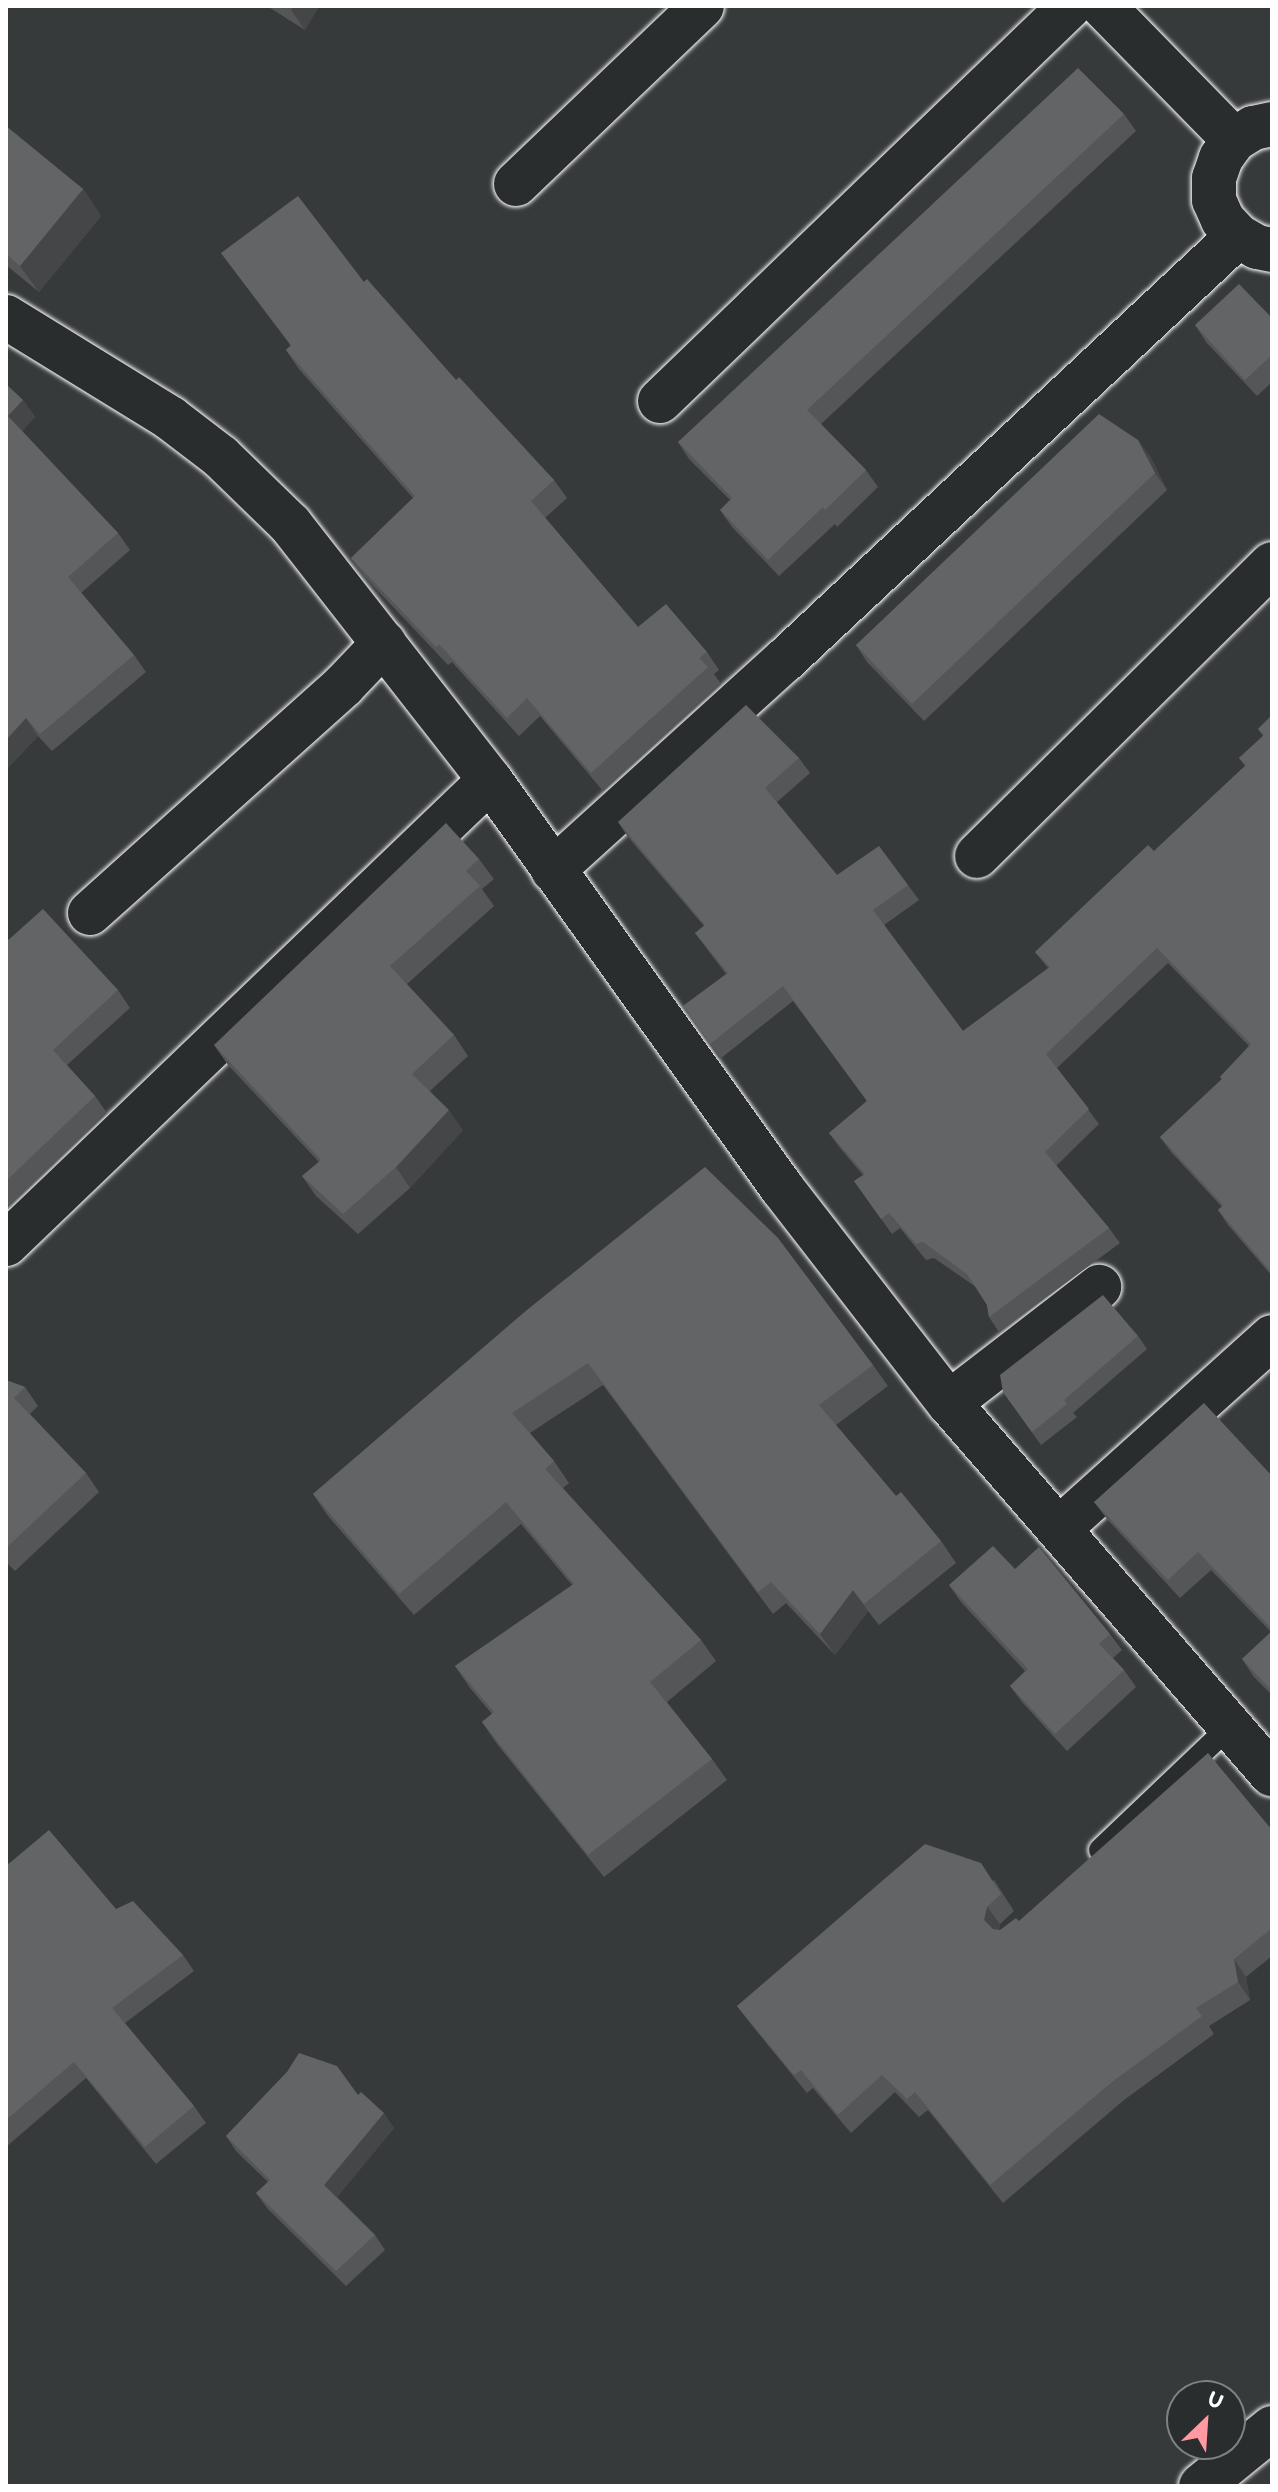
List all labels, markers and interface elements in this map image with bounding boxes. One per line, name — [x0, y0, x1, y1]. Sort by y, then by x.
north arrow — [1166, 2380, 1246, 2460]
text: U — [1203, 2384, 1228, 2415]

